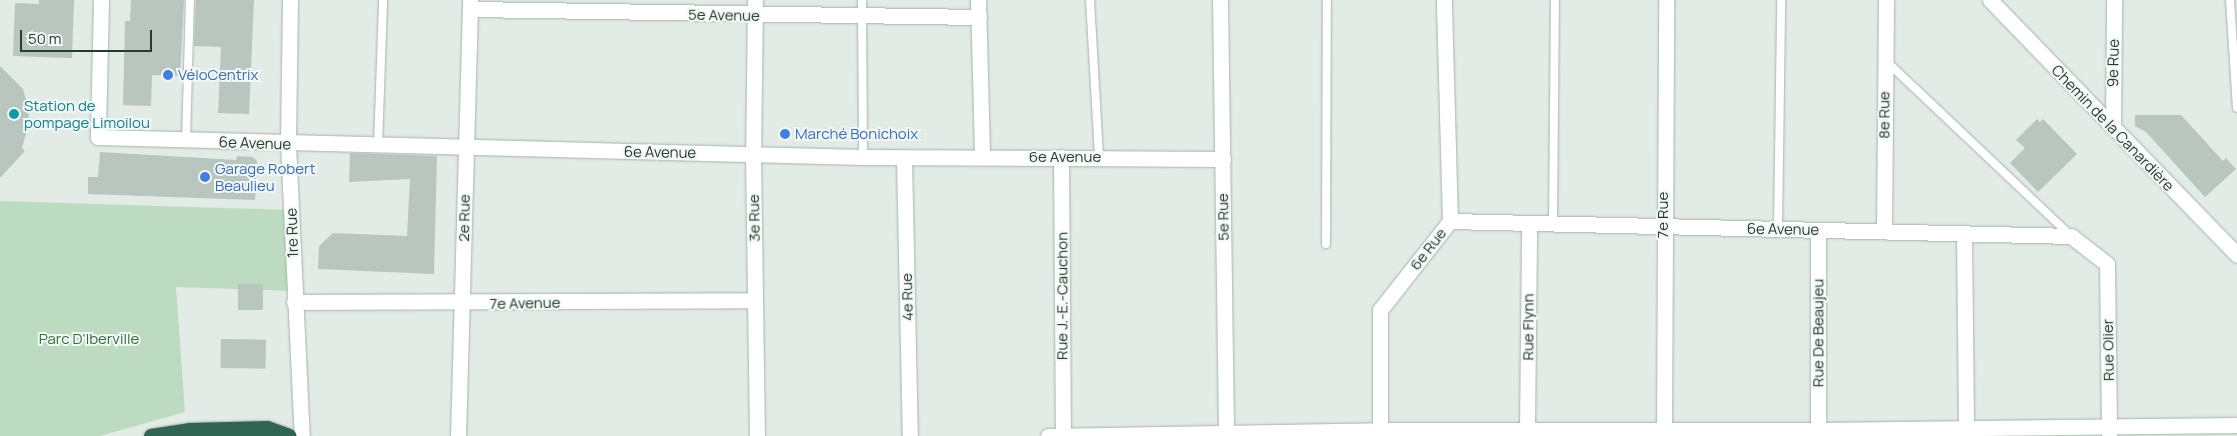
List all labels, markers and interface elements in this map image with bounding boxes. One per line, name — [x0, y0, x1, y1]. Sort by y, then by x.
street label: 5e Avenue — [688, 5, 760, 25]
scale bar — [22, 20, 155, 52]
text: 50 m — [28, 28, 62, 49]
street label: 9e Rue — [2104, 39, 2122, 87]
street label: Chemin de la Canardière — [2048, 61, 2178, 195]
place label: VéloCentrix — [178, 66, 259, 84]
marker: VéloCentrix — [162, 69, 174, 81]
street label: 8e Rue — [1875, 91, 1893, 139]
place label: Station de pompage Limoilou — [24, 96, 150, 131]
marker: Station de pompage Limoilou — [8, 108, 20, 120]
place label: Marché Bonichoix — [795, 125, 918, 143]
marker: Marché Bonichoix — [779, 128, 791, 140]
street label: 6e Avenue — [218, 133, 292, 153]
street label: 6e Avenue — [624, 142, 696, 162]
street label: 6e Avenue — [1029, 148, 1101, 166]
place label: Garage Robert Beaulieu — [215, 159, 315, 194]
marker: Garage Robert Beaulieu — [199, 171, 211, 183]
street label: 7e Rue — [1654, 192, 1672, 238]
street label: 5e Rue — [1214, 193, 1232, 241]
street label: 2e Rue — [455, 194, 473, 242]
street label: 3e Rue — [745, 194, 763, 242]
street label: 1re Rue — [282, 208, 302, 258]
street label: 6e Avenue — [1747, 219, 1819, 239]
street label: 6e Rue — [1406, 224, 1450, 274]
street label: Rue J.-E.-Cauchon — [1053, 232, 1071, 360]
street label: 4e Rue — [898, 273, 916, 321]
street label: Rue De Beaujeu — [1809, 279, 1827, 387]
street label: 7e Avenue — [490, 293, 560, 313]
street label: Rue Flynn — [1519, 294, 1537, 360]
street label: Rue Olier — [2098, 319, 2118, 381]
park label: Parc D'Iberville — [39, 330, 139, 348]

